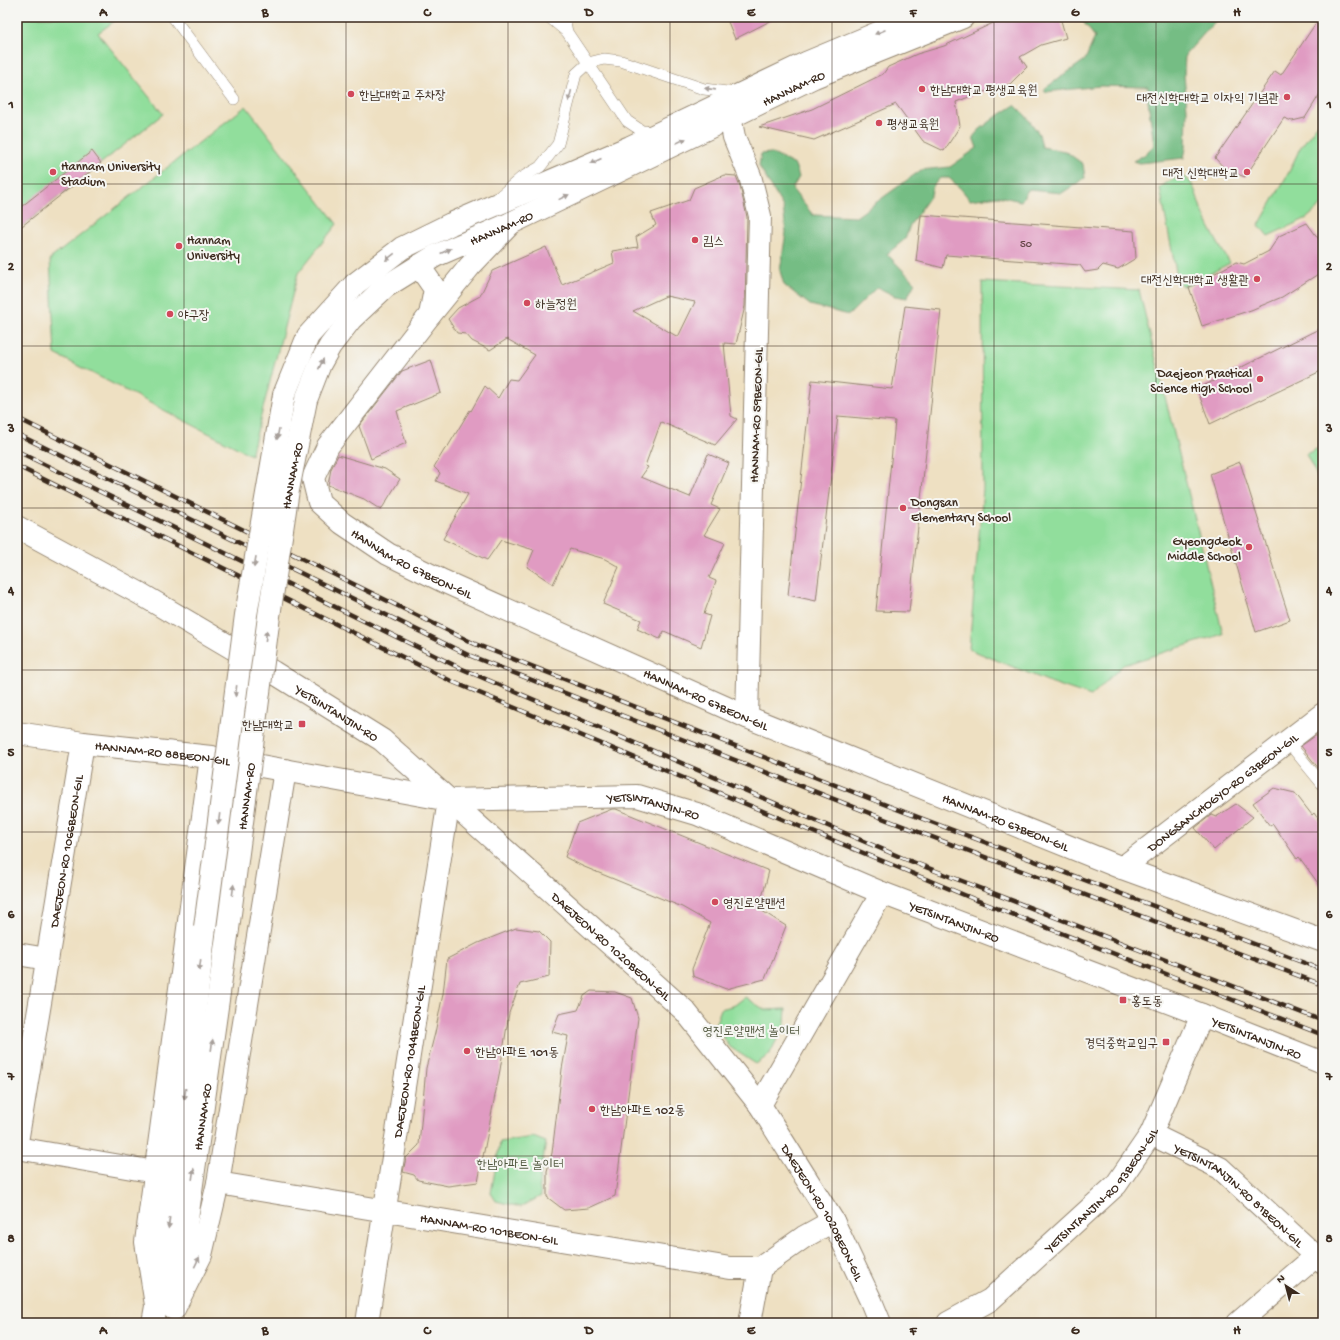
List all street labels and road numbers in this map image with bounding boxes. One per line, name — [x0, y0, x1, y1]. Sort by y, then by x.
street label: HANNAM-RO — [761, 68, 828, 111]
street label: HANNAM-RO — [468, 208, 536, 250]
street label: HANNAM-RO 59BEON-GIL — [748, 346, 767, 483]
street label: HANNAM-RO — [280, 441, 307, 510]
street label: HANNAM-RO 67BEON-GIL — [348, 526, 475, 604]
street label: HANNAM-RO 67BEON-GIL — [640, 667, 771, 735]
street label: YETSINTANJIN-RO — [291, 682, 380, 746]
street label: DONGSANCHOGYO-RO 63BEON-GIL — [1144, 730, 1303, 856]
street label: HANNAM-RO 88BEON-GIL — [94, 739, 232, 771]
street label: HANNAM-RO — [236, 762, 260, 831]
street label: DAEJEON-RO 1066BEON-GIL — [47, 773, 88, 930]
street label: YETSINTANJIN-RO — [606, 791, 701, 824]
street label: HANNAM-RO 67BEON-GIL — [940, 791, 1072, 856]
street label: DAEJEON-RO 1020BEON-GIL — [547, 889, 674, 1005]
street label: YETSINTANJIN-RO — [906, 899, 1001, 947]
street label: DAEJEON-RO 1044BEON-GIL — [391, 983, 430, 1140]
street label: YETSINTANJIN-RO — [1208, 1014, 1303, 1064]
street label: HANNAM-RO — [192, 1082, 216, 1152]
street label: YETSINTANJIN-RO 93BEON-GIL — [1042, 1125, 1163, 1257]
street label: DAEJEON-RO 1020BEON-GIL — [776, 1141, 866, 1285]
street label: YETSINTANJIN-RO 81BEON-GIL — [1170, 1141, 1307, 1252]
street label: HANNAM-RO 101BEON-GIL — [419, 1212, 560, 1250]

